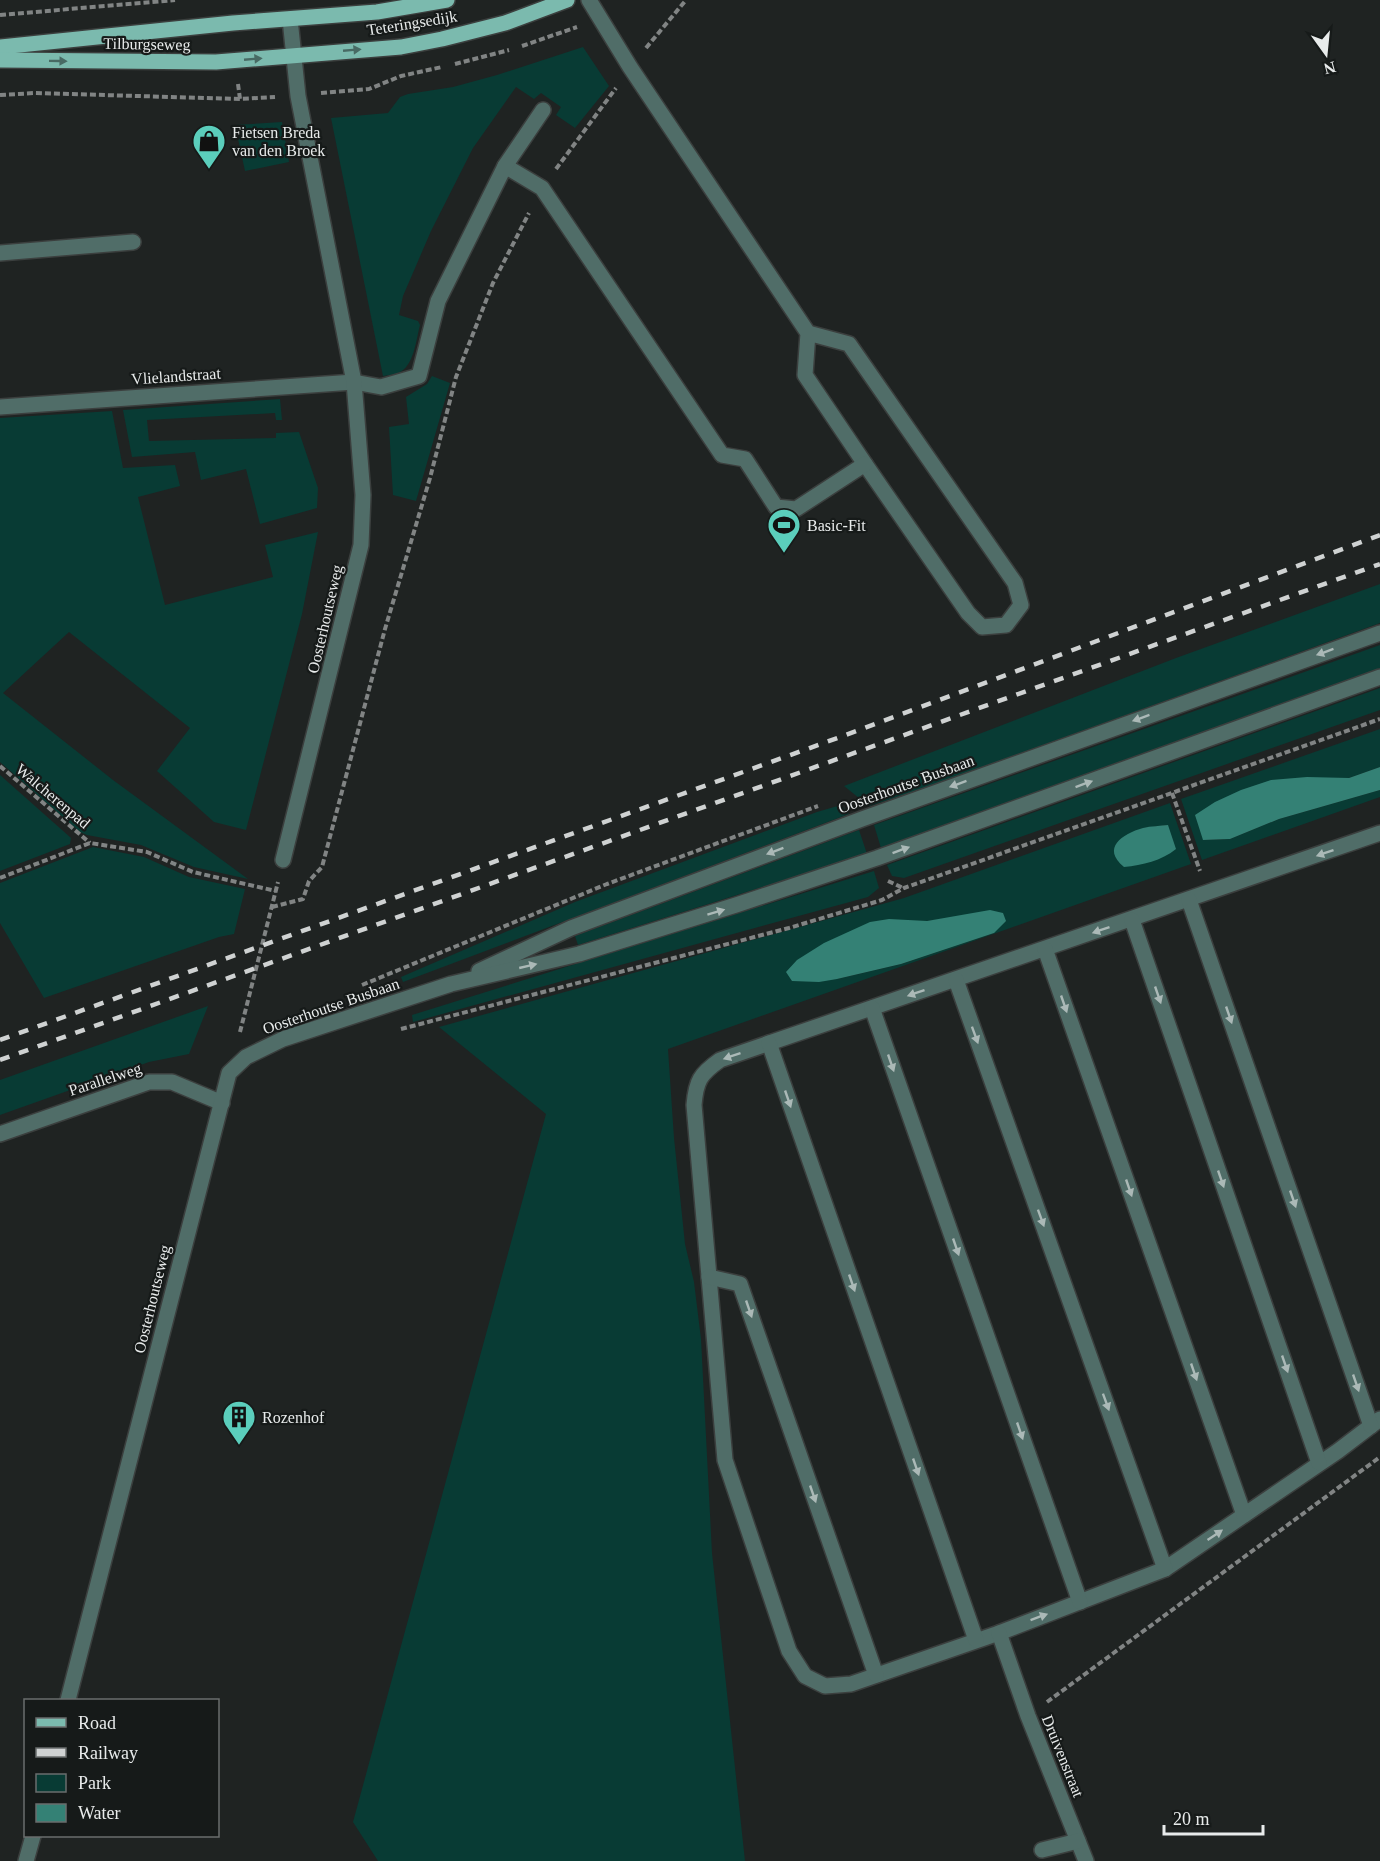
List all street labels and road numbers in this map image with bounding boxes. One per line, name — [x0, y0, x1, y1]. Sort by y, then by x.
street label: Teteringsedijk — [366, 7, 459, 40]
street label: Tilburgseweg — [103, 35, 191, 54]
street label: Vlielandstraat — [131, 364, 222, 388]
street label: Oosterhoutseweg — [304, 563, 347, 675]
street label: Oosterhoutse Busbaan — [836, 751, 976, 817]
street label: Walcherenpad — [12, 760, 93, 833]
street label: Oosterhoutse Busbaan — [260, 975, 402, 1037]
street label: Parallelweg — [66, 1059, 144, 1100]
street label: Oosterhoutseweg — [130, 1243, 175, 1355]
street label: Druivenstraat — [1039, 1712, 1087, 1800]

